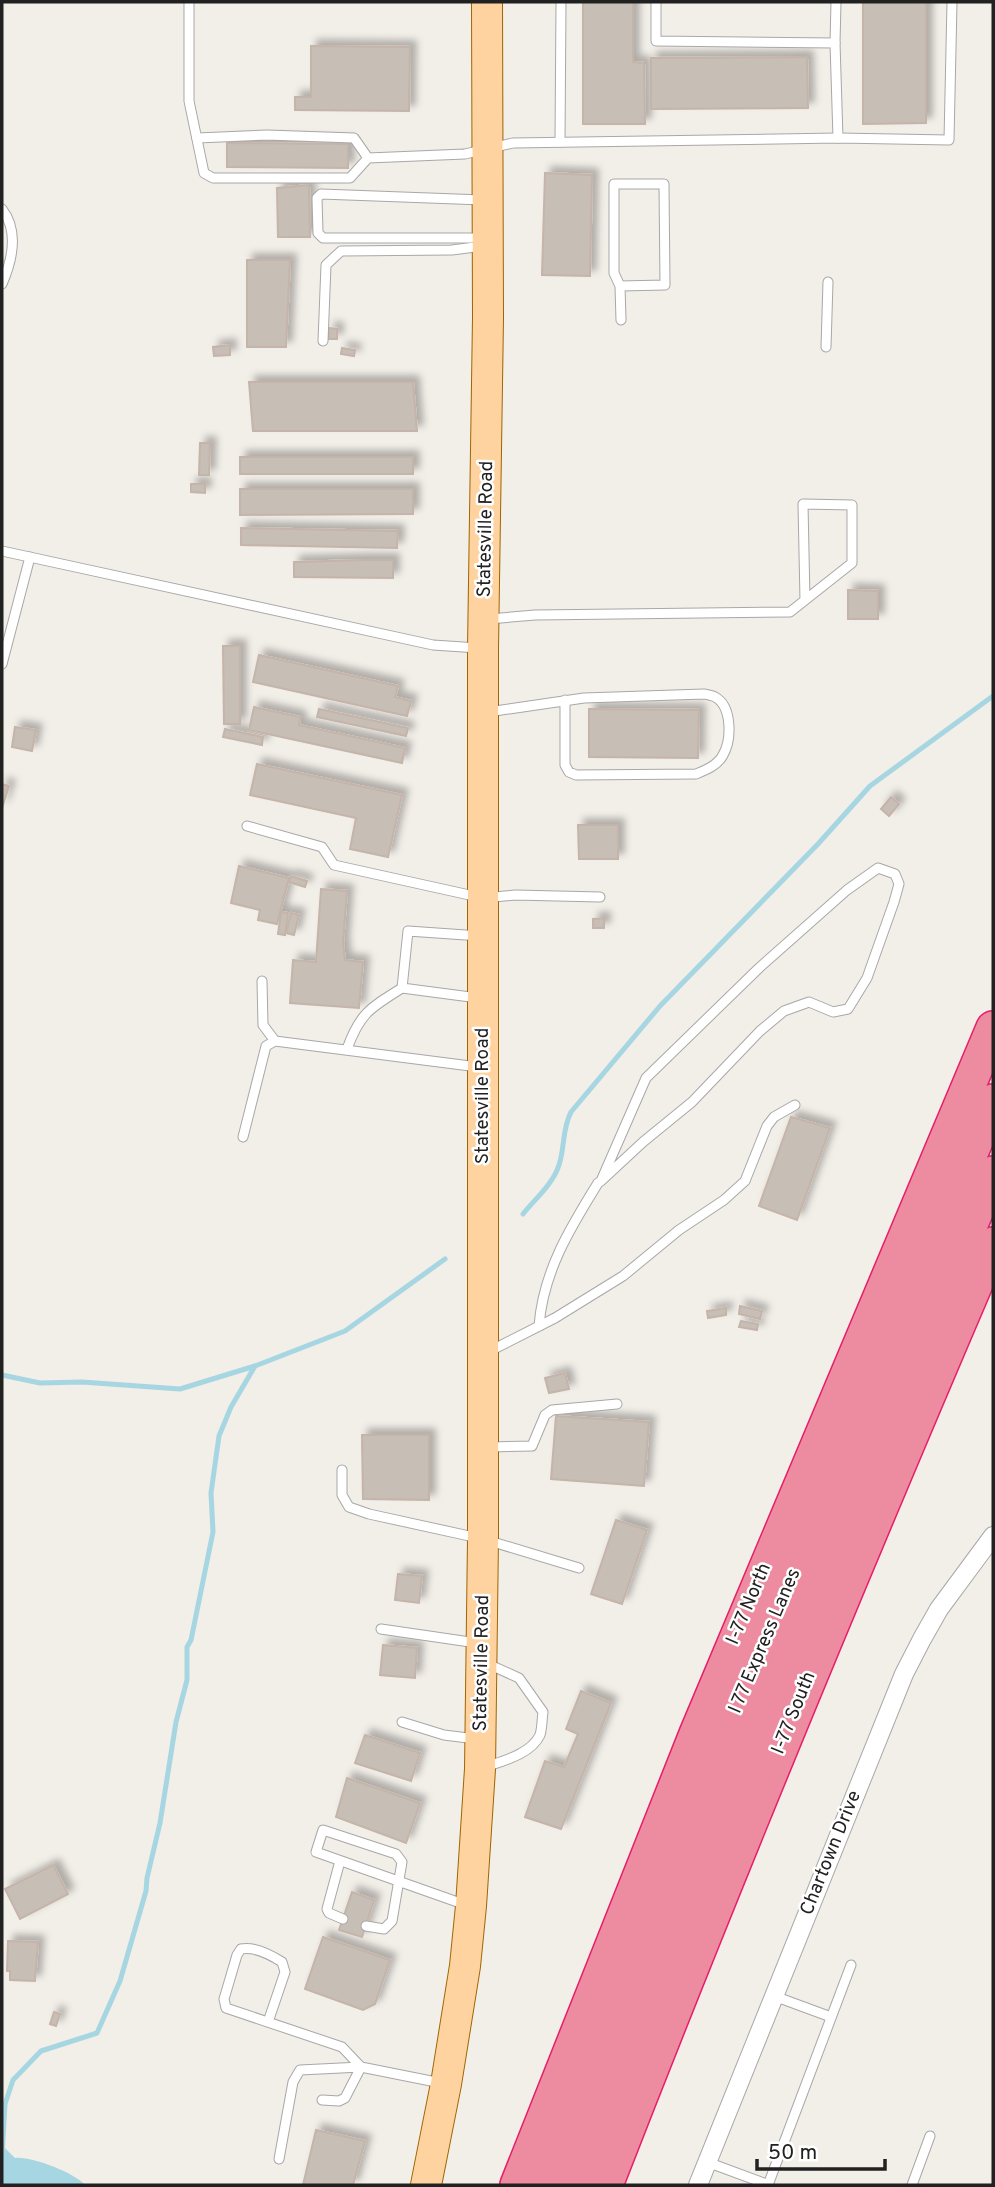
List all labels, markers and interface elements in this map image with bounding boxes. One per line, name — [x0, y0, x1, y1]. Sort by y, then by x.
street label: Statesville Road — [473, 460, 499, 598]
street label: Statesville Road — [471, 1028, 495, 1164]
street label: I-77 North — [721, 1560, 777, 1648]
street label: I 77 Express Lanes — [724, 1565, 806, 1717]
street label: Statesville Road — [469, 1594, 495, 1732]
street label: I-77 South — [767, 1668, 821, 1758]
street label: Chartown Drive — [795, 1787, 867, 1919]
scale bar — [757, 2128, 885, 2172]
text: 50 m — [768, 2140, 817, 2167]

